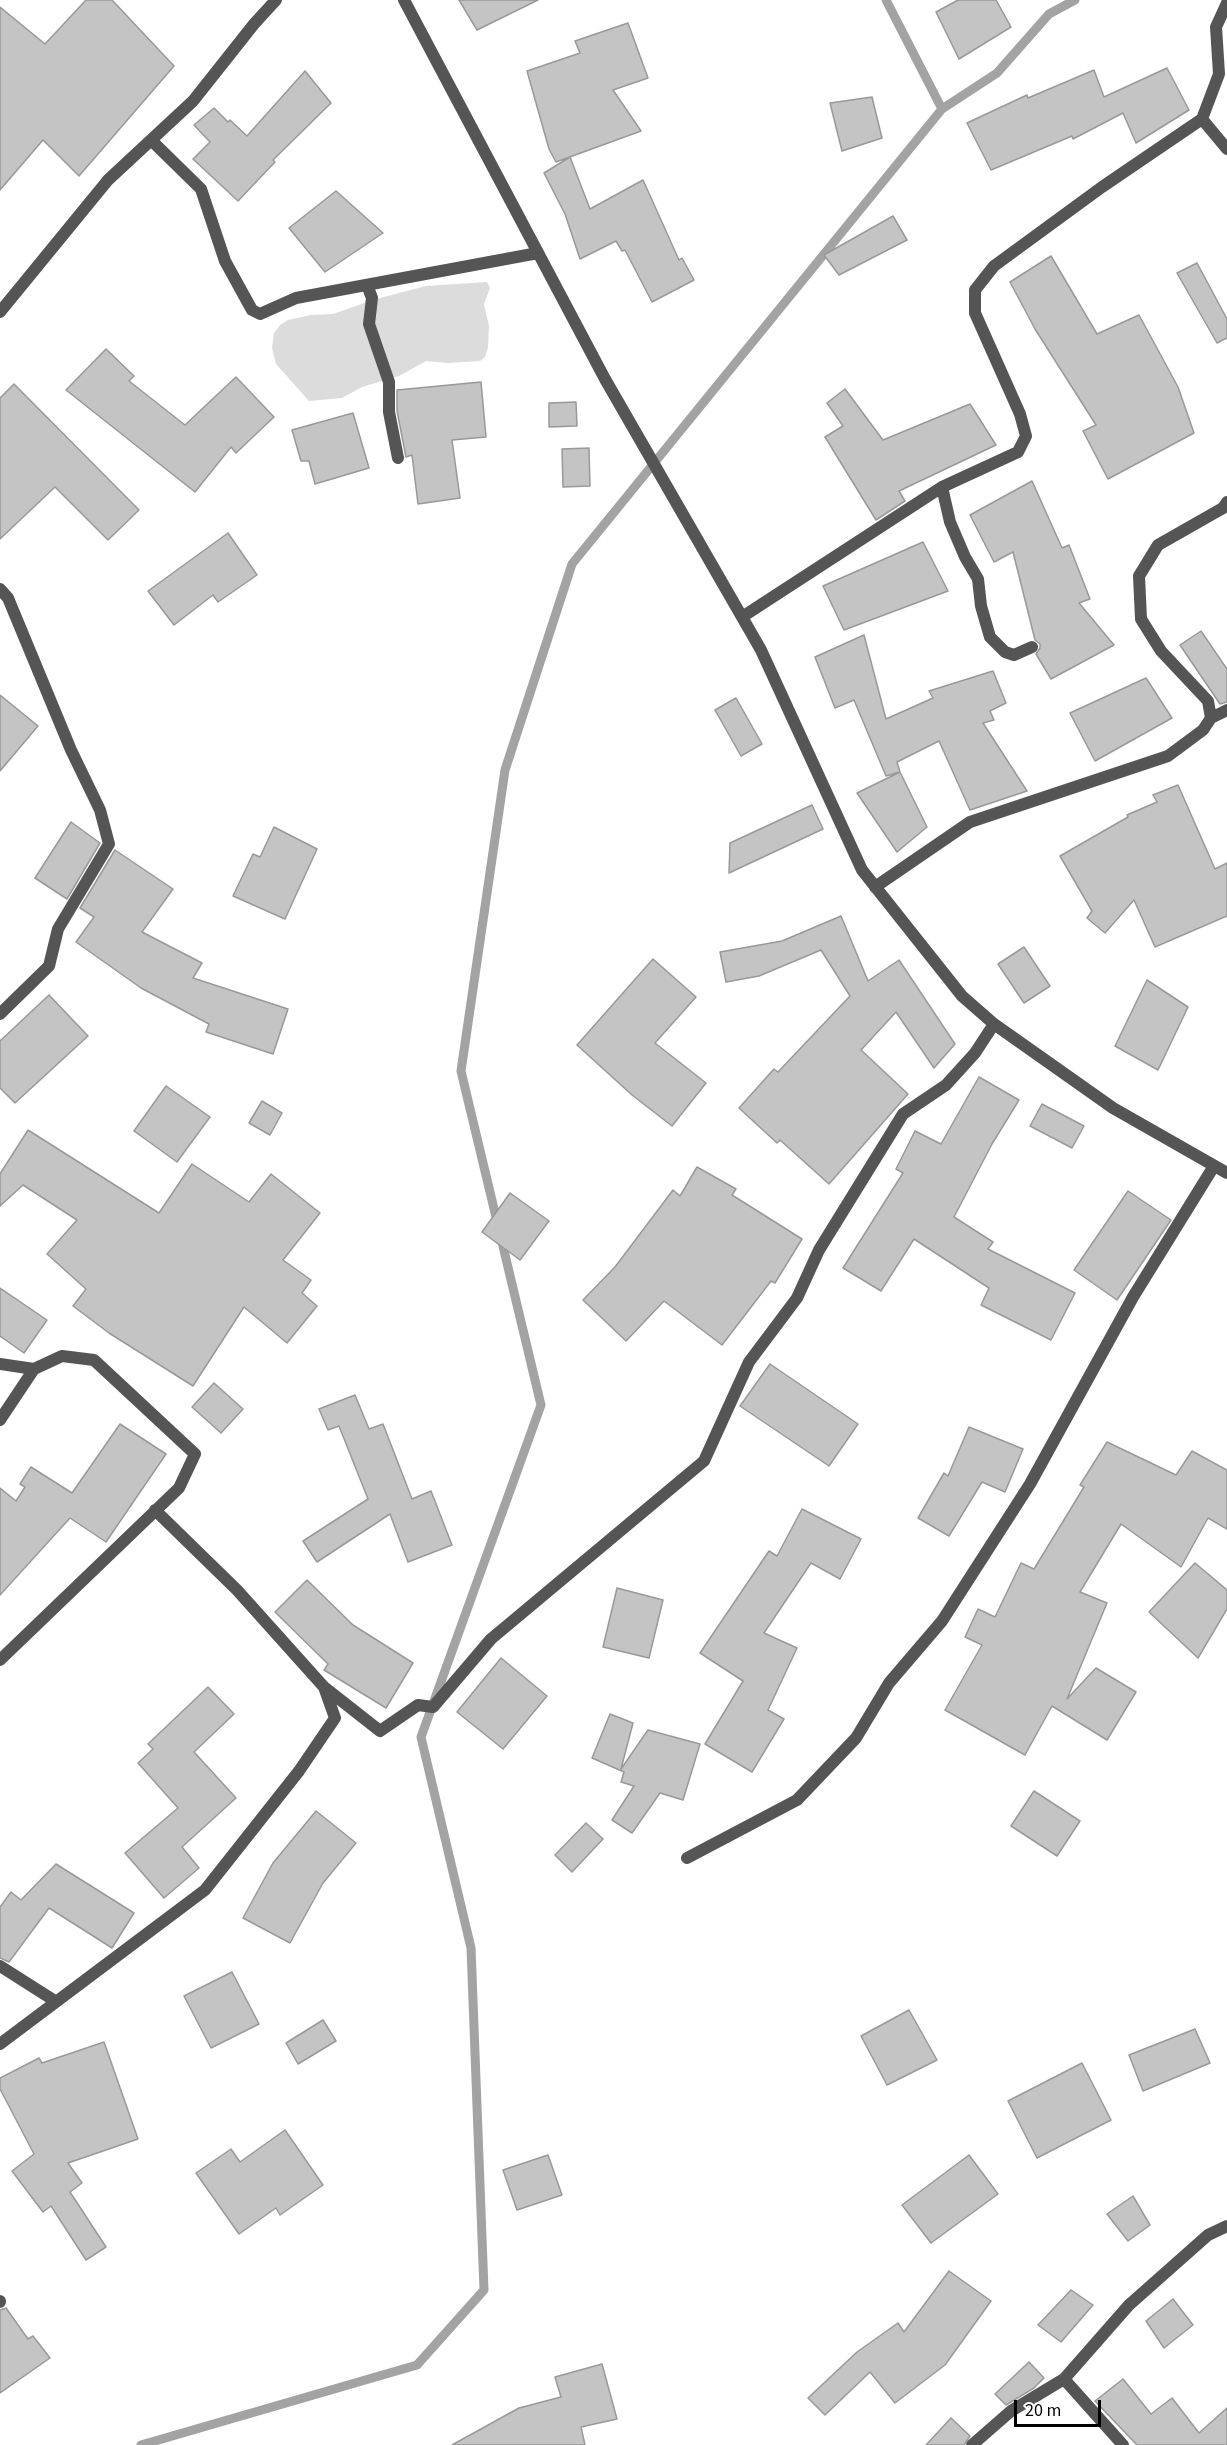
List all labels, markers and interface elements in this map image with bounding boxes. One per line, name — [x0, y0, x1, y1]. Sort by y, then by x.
scale bar — [1017, 2388, 1104, 2426]
text: 20 m — [1025, 2398, 1061, 2423]

